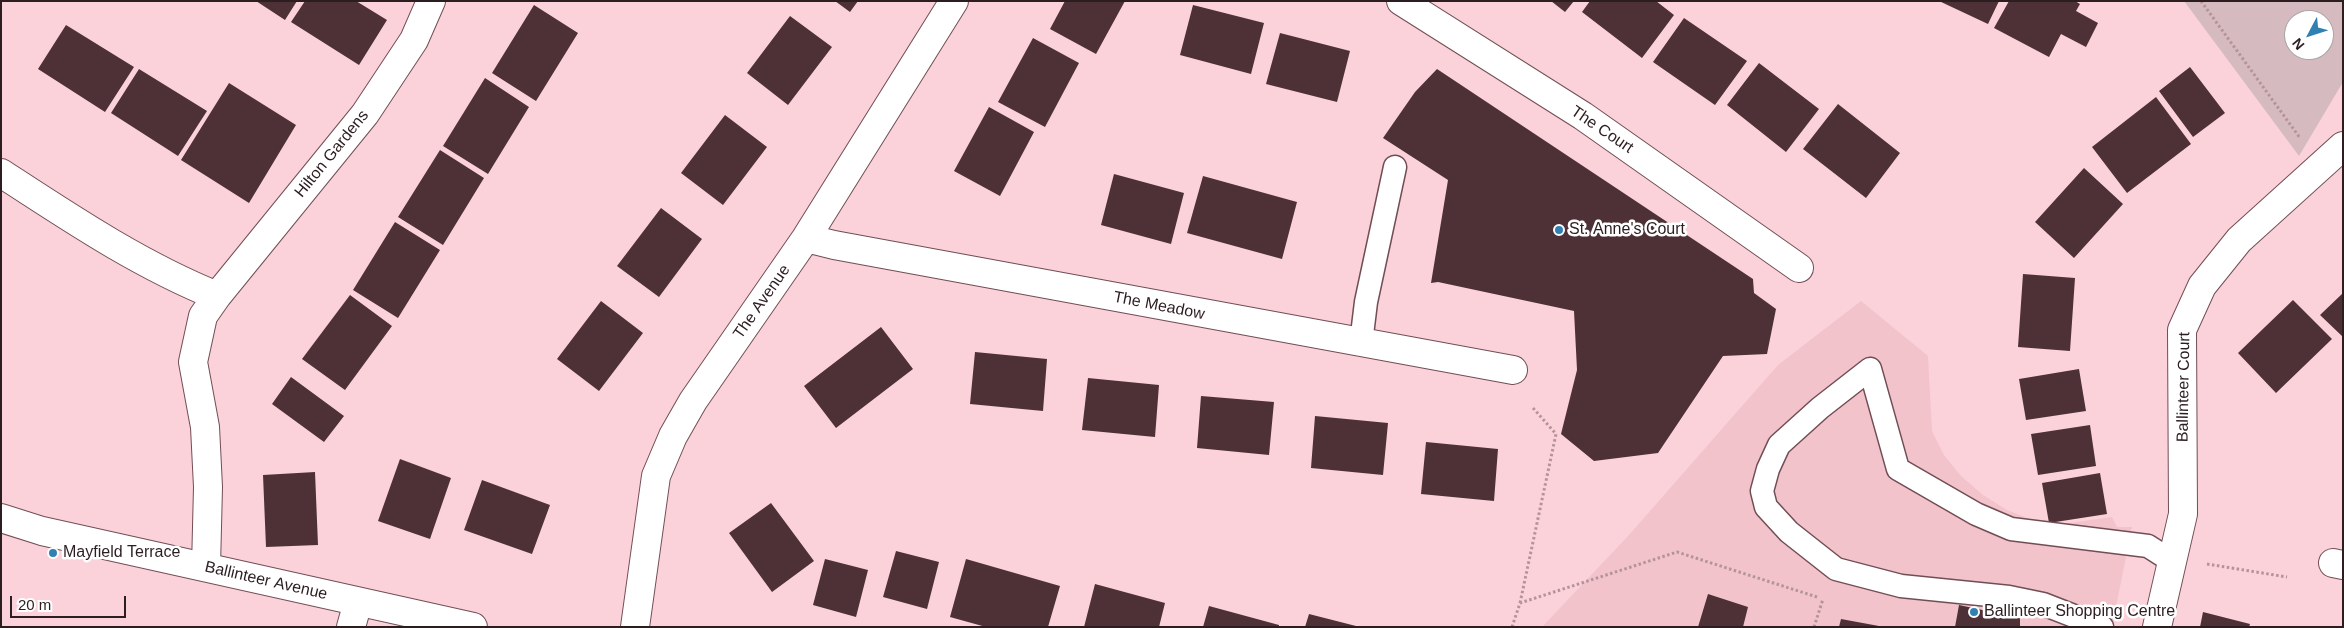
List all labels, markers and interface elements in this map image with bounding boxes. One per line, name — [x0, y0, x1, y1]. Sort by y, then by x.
north arrow — [2284, 10, 2334, 60]
text: N — [2289, 35, 2308, 53]
street label: The Court — [1567, 102, 1637, 158]
street label: Hilton Gardens — [291, 106, 373, 202]
place label: St. Anne's Court — [1569, 220, 1685, 240]
marker: St. Anne's Court — [1553, 224, 1565, 236]
street label: The Avenue — [729, 261, 795, 343]
street label: The Meadow — [1112, 288, 1206, 324]
street label: Ballinteer Court — [2173, 332, 2195, 442]
place label: Mayfield Terrace — [63, 543, 180, 563]
marker: Mayfield Terrace — [47, 547, 59, 559]
street label: Ballinteer Avenue — [203, 558, 329, 604]
scale bar — [12, 586, 129, 618]
text: 20 m — [18, 596, 51, 613]
place label: Ballinteer Shopping Centre — [1984, 602, 2175, 622]
marker: Ballinteer Shopping Centre — [1968, 606, 1980, 618]

